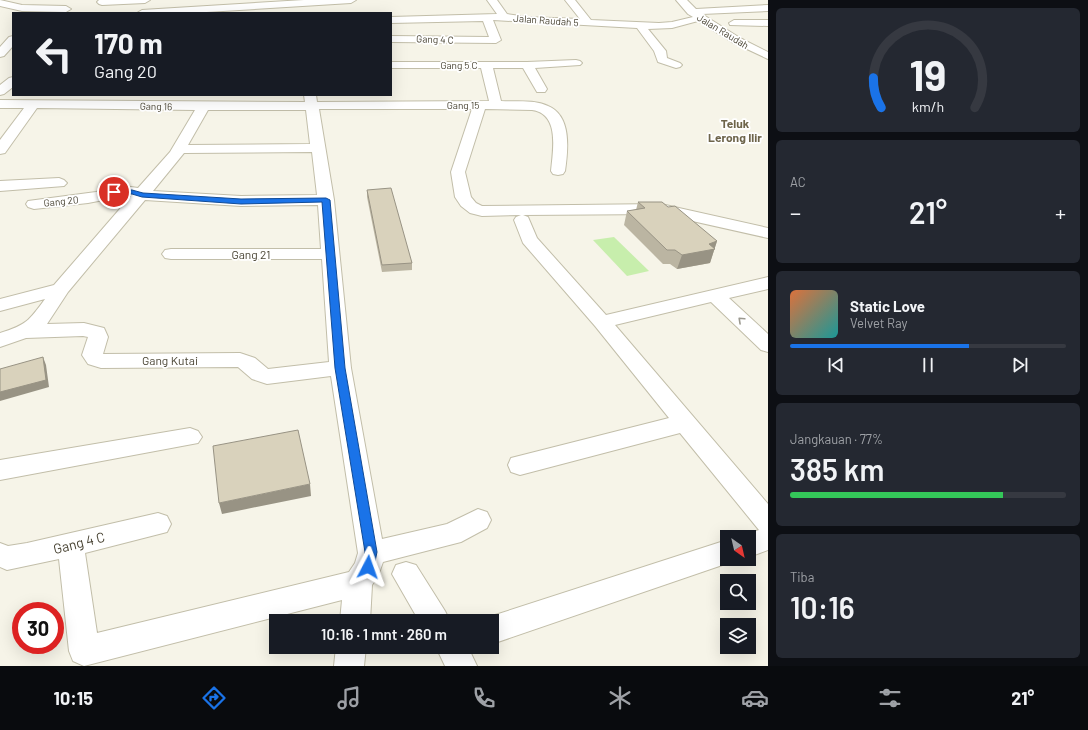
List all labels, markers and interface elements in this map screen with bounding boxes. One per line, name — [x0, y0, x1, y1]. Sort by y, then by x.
street label: Jalan Raudah — [695, 11, 751, 51]
street label: Jalan Raudah 5 — [513, 12, 579, 28]
text: 170 m — [94, 26, 163, 60]
icon: left — [28, 28, 80, 80]
street label: Gang 4 C — [416, 32, 454, 46]
text: 19 — [910, 49, 946, 99]
street label: Gang 5 C — [440, 59, 478, 71]
text: Gang 20 — [94, 60, 157, 82]
text: km/h — [912, 97, 944, 114]
street label: Gang 15 — [447, 99, 479, 111]
street label: Gang 16 — [140, 100, 172, 112]
district label: Teluk Lerong Ilir — [708, 116, 762, 144]
text: AC — [790, 174, 806, 190]
pin — [97, 175, 131, 209]
icon: arrive — [103, 181, 125, 203]
street label: Gang 20 — [43, 193, 79, 209]
text: 21° — [909, 194, 947, 230]
text: − — [790, 199, 801, 225]
text: + — [1055, 199, 1066, 225]
street label: Gang 21 — [231, 247, 271, 261]
text: Static Love — [850, 297, 925, 315]
text: Velvet Ray — [850, 315, 908, 331]
one-way arrow — [738, 317, 746, 325]
street label: Gang Kutai — [142, 353, 198, 367]
icon: previous — [825, 354, 847, 376]
icon: pause — [917, 354, 939, 376]
icon: next — [1009, 354, 1031, 376]
text: Jangkauan · 77% — [790, 431, 883, 447]
text: 385 km — [790, 451, 884, 487]
street label: Gang 4 C — [51, 528, 106, 557]
north arrow — [720, 530, 756, 566]
map controls — [720, 530, 756, 654]
position arrow — [347, 546, 389, 588]
text: Tiba — [790, 569, 814, 585]
button: search — [720, 574, 756, 610]
text: 10:16 — [790, 589, 855, 625]
speed limit sign: 30 — [12, 602, 64, 654]
button: layers — [720, 618, 756, 654]
text: 10:16 · 1 mnt · 260 m — [321, 625, 447, 643]
icon: directions — [200, 684, 228, 712]
icon: music — [335, 684, 363, 712]
icon: phone — [470, 684, 498, 712]
icon: climate — [606, 684, 634, 712]
icon: car — [741, 684, 769, 712]
icon: filters — [876, 684, 904, 712]
text: 10:15 — [54, 687, 93, 709]
text: 21° — [1011, 687, 1034, 709]

